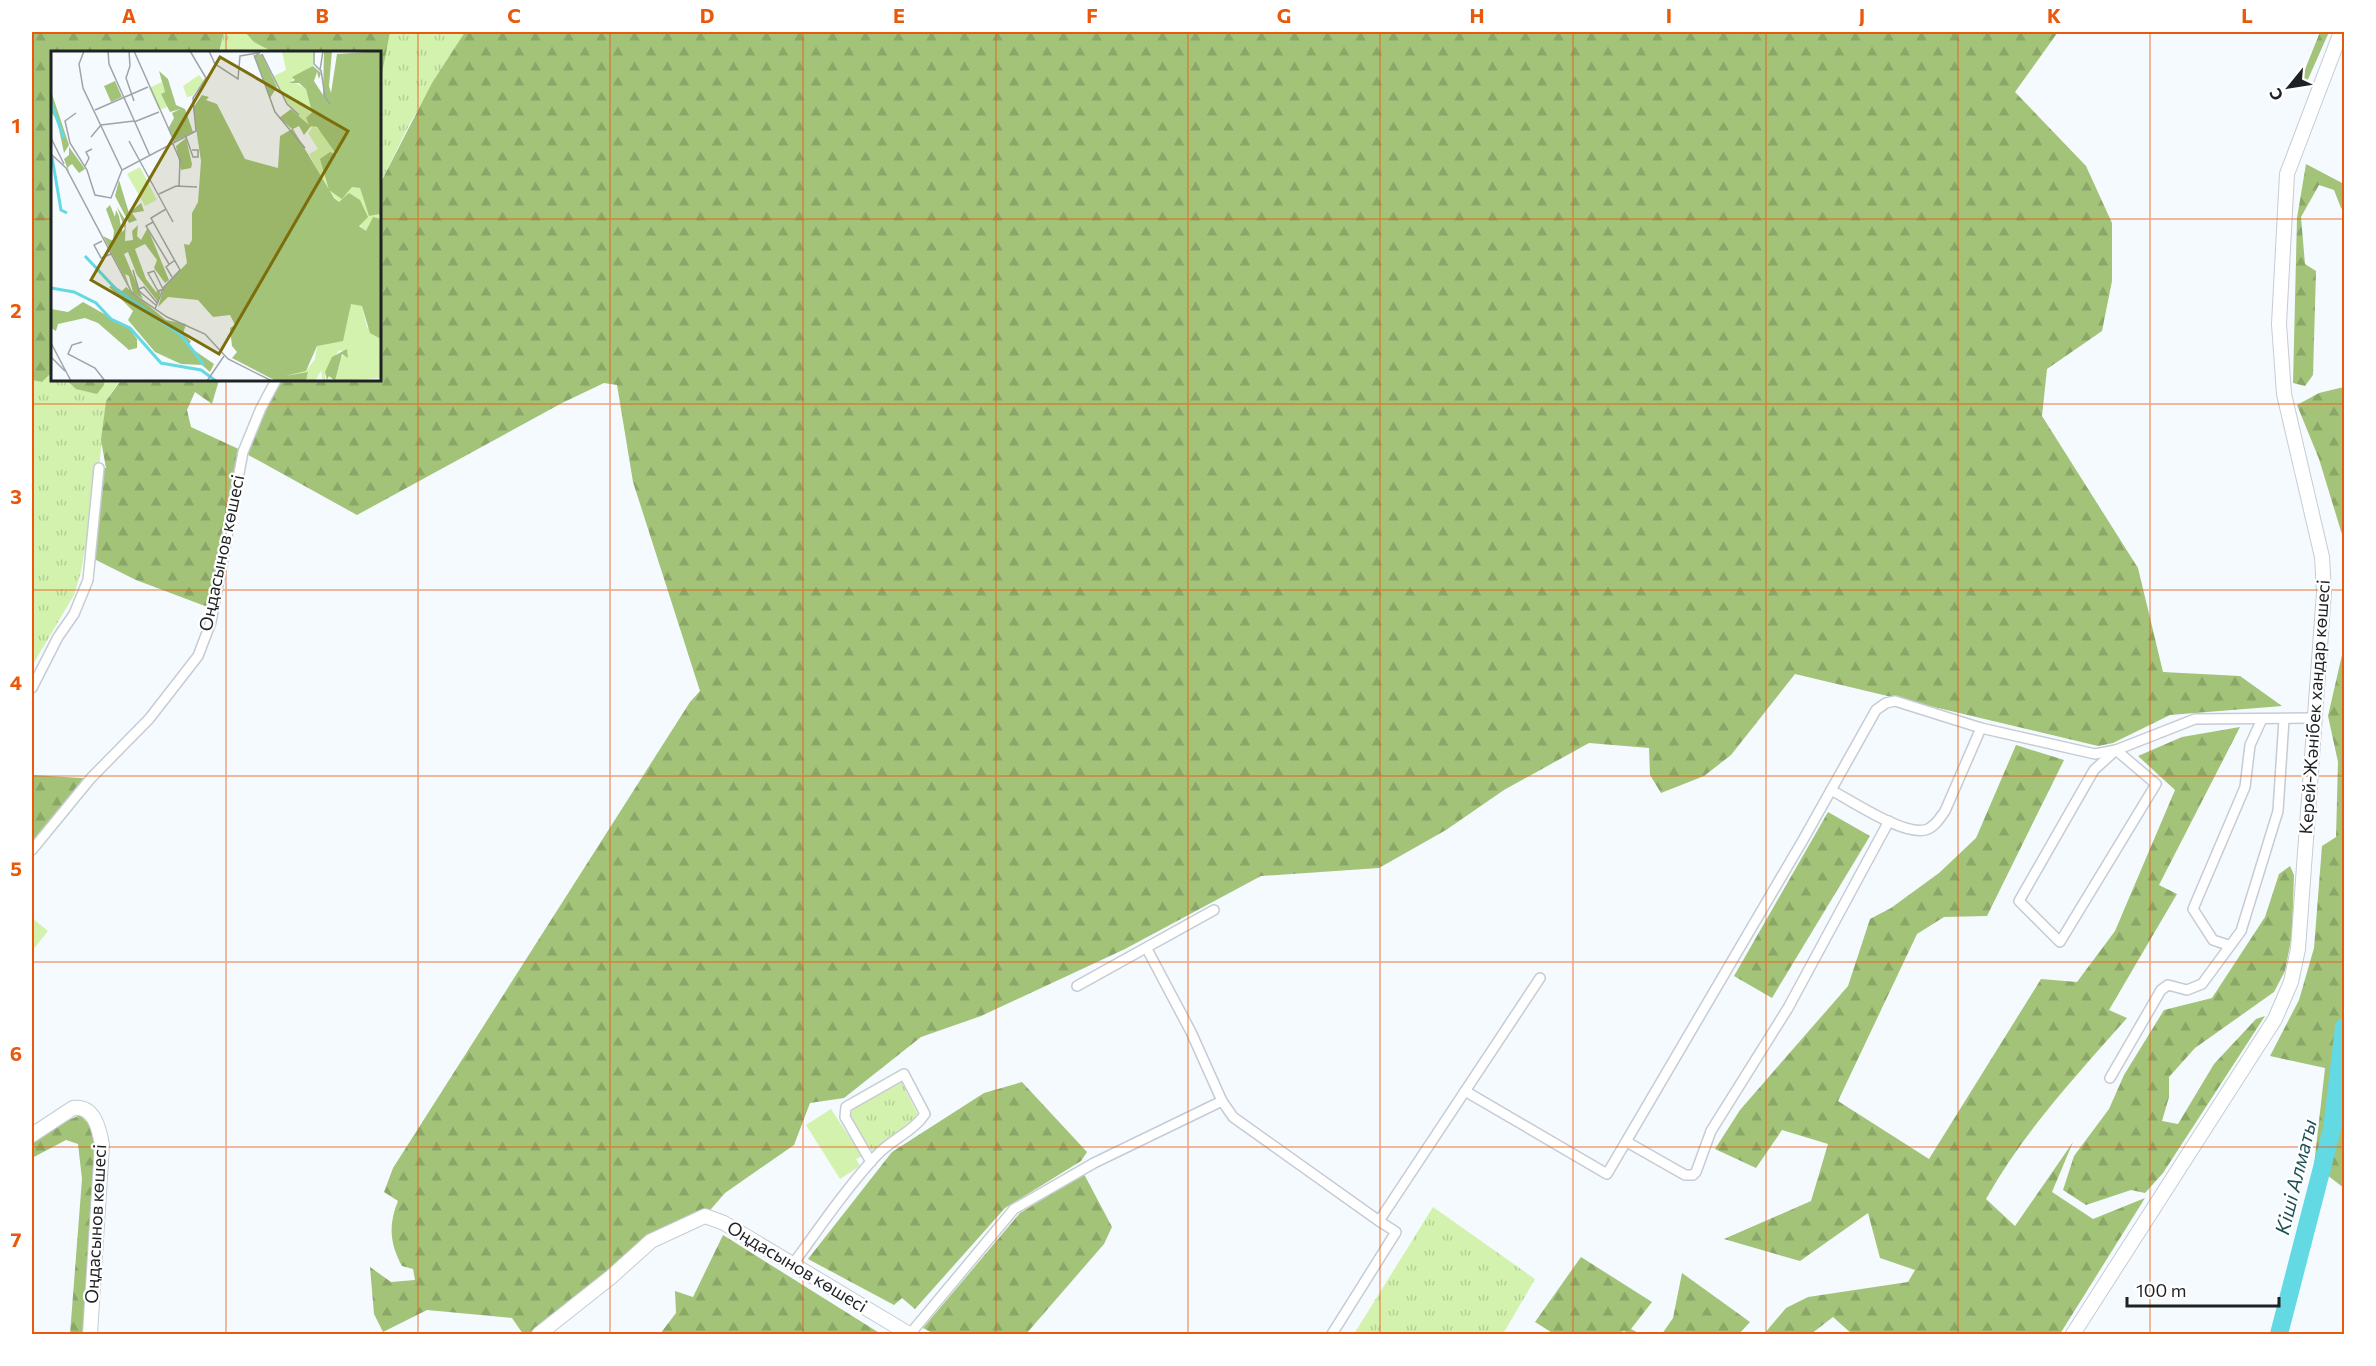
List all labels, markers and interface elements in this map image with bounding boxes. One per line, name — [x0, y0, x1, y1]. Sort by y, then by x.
text: A — [122, 3, 136, 27]
text: B — [315, 3, 329, 27]
text: C — [507, 3, 521, 27]
text: D — [700, 3, 714, 27]
text: E — [893, 3, 905, 27]
text: F — [1086, 3, 1098, 27]
text: G — [1277, 3, 1291, 27]
text: H — [1470, 3, 1485, 27]
text: I — [1666, 3, 1672, 27]
text: J — [1859, 3, 1865, 27]
text: K — [2047, 3, 2061, 27]
text: L — [2241, 3, 2253, 27]
inset map — [51, 51, 381, 381]
north arrow — [2259, 57, 2319, 117]
text: С — [2265, 85, 2287, 104]
text: 1 — [11, 113, 21, 137]
text: 2 — [10, 298, 22, 322]
street label: Оңдасынов көшесі — [194, 473, 248, 633]
text: 3 — [10, 484, 22, 508]
street label: Керей-Жәнібек хандар көшесі — [2294, 579, 2334, 835]
text: 4 — [10, 670, 22, 694]
text: 5 — [10, 856, 22, 880]
text: 6 — [10, 1041, 22, 1065]
water label: Кіші Алматы — [2269, 1117, 2321, 1237]
street label: Оңдасынов көшесі — [80, 1144, 110, 1304]
street label: Оңдасынов көшесі — [724, 1216, 871, 1317]
text: 7 — [11, 1227, 22, 1251]
scale bar — [2127, 1270, 2278, 1308]
text: 100 m — [2136, 1279, 2186, 1301]

